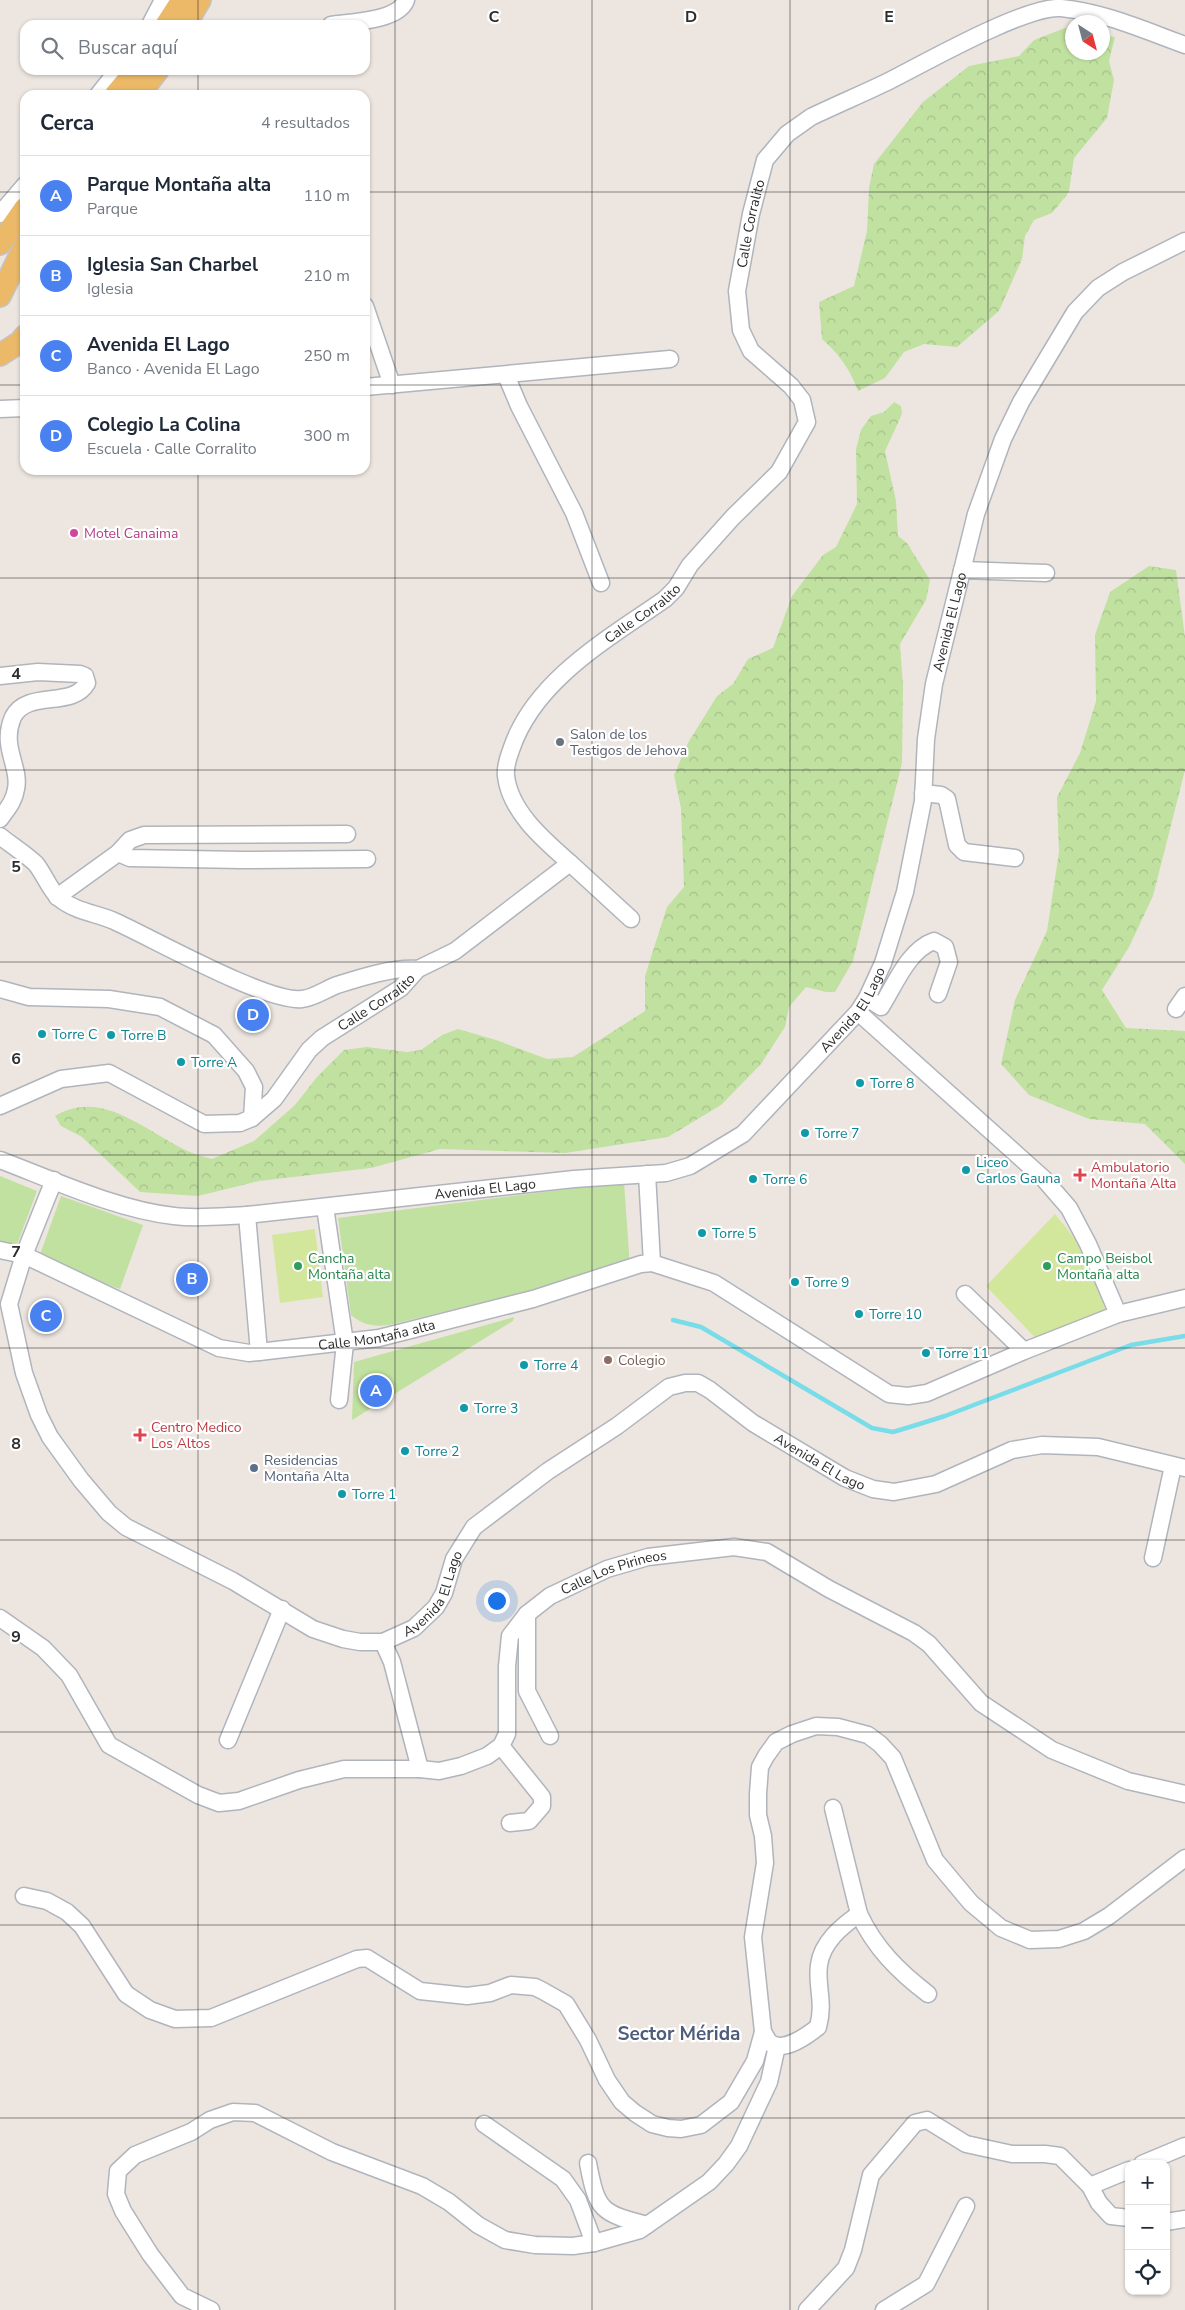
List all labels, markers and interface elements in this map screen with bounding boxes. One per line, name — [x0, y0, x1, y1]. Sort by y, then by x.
text: C — [489, 6, 500, 28]
text: D — [685, 6, 697, 28]
text: E — [884, 6, 894, 28]
north arrow — [1065, 15, 1110, 60]
search box — [20, 20, 370, 75]
icon: search — [38, 34, 66, 62]
text: Buscar aquí — [78, 35, 177, 61]
text: Cerca — [40, 109, 94, 137]
text: 4 resultados — [261, 112, 350, 134]
text: Parque Montaña alta — [87, 172, 271, 198]
street label: Calle Corralito — [732, 177, 770, 270]
text: A — [50, 185, 62, 207]
text: 110 m — [303, 185, 350, 207]
text: Parque — [87, 198, 138, 220]
text: Iglesia San Charbel — [87, 252, 258, 278]
text: B — [50, 265, 62, 287]
text: 210 m — [303, 265, 350, 287]
text: Iglesia — [87, 278, 134, 300]
text: Avenida El Lago — [87, 332, 230, 358]
text: C — [51, 345, 61, 367]
text: 250 m — [303, 345, 350, 367]
text: Banco · Avenida El Lago — [87, 358, 260, 380]
text: Colegio La Colina — [87, 412, 241, 438]
text: D — [50, 425, 62, 447]
text: 300 m — [303, 425, 350, 447]
text: Escuela · Calle Corralito — [87, 438, 257, 460]
place label: Motel Canaima — [84, 524, 178, 543]
marker: Motel Canaima — [68, 527, 80, 539]
street label: Avenida El Lago — [928, 570, 971, 674]
street label: Calle Corralito — [601, 580, 685, 648]
text: 4 — [11, 663, 21, 685]
place label: Salon de los Testigos de Jehova — [570, 725, 687, 760]
marker: Salon de los Testigos de Jehova — [554, 736, 566, 748]
text: 5 — [11, 856, 21, 878]
street label: Avenida El Lago — [816, 964, 890, 1057]
street label: Calle Corralito — [334, 969, 420, 1036]
pin: D — [237, 996, 269, 1034]
place label: Torre C — [52, 1025, 98, 1044]
place label: Torre B — [121, 1026, 167, 1045]
marker: Torre C — [36, 1028, 48, 1040]
marker: Torre B — [105, 1029, 117, 1041]
text: 6 — [11, 1048, 21, 1070]
place label: Torre A — [191, 1053, 237, 1072]
marker: Torre A — [175, 1056, 187, 1068]
place label: Torre 8 — [870, 1074, 915, 1093]
marker: Torre 8 — [854, 1077, 866, 1089]
place label: Torre 7 — [815, 1124, 860, 1143]
marker: Torre 7 — [799, 1127, 811, 1139]
place label: Liceo Carlos Gauna — [976, 1153, 1061, 1188]
place label: Ambulatorio Montaña Alta — [1091, 1158, 1177, 1193]
marker: Liceo Carlos Gauna — [960, 1164, 972, 1176]
marker: Ambulatorio Montaña Alta — [1073, 1168, 1087, 1182]
place label: Torre 6 — [763, 1170, 808, 1189]
marker: Torre 6 — [747, 1173, 759, 1185]
street label: Avenida El Lago — [434, 1174, 537, 1204]
place label: Torre 5 — [712, 1224, 757, 1243]
marker: Torre 5 — [696, 1227, 708, 1239]
text: 7 — [11, 1241, 21, 1263]
place label: Cancha Montaña alta — [308, 1249, 391, 1284]
place label: Campo Beisbol Montaña alta — [1057, 1249, 1153, 1284]
pin: B — [176, 1260, 208, 1298]
marker: Cancha Montaña alta — [292, 1260, 304, 1272]
marker: Campo Beisbol Montaña alta — [1041, 1260, 1053, 1272]
place label: Torre 9 — [805, 1273, 850, 1292]
marker: Torre 9 — [789, 1276, 801, 1288]
pin: C — [30, 1297, 62, 1335]
place label: Torre 10 — [869, 1305, 922, 1324]
marker: Torre 10 — [853, 1308, 865, 1320]
street label: Calle Montaña alta — [317, 1315, 437, 1355]
place label: Torre 11 — [936, 1344, 989, 1363]
marker: Torre 11 — [920, 1347, 932, 1359]
place label: Colegio — [618, 1351, 666, 1370]
marker: Colegio — [602, 1354, 614, 1366]
place label: Torre 4 — [534, 1356, 579, 1375]
marker: Torre 4 — [518, 1359, 530, 1371]
pin: A — [360, 1372, 392, 1410]
place label: Torre 3 — [474, 1399, 519, 1418]
marker: Torre 3 — [458, 1402, 470, 1414]
place label: Centro Medico Los Altos — [151, 1418, 242, 1453]
marker: Centro Medico Los Altos — [133, 1428, 147, 1442]
street label: Avenida El Lago — [771, 1429, 868, 1495]
text: 8 — [11, 1433, 21, 1455]
place label: Torre 2 — [415, 1442, 460, 1461]
marker: Torre 2 — [399, 1445, 411, 1457]
place label: Residencias Montaña Alta — [264, 1451, 350, 1486]
marker: Residencias Montaña Alta — [248, 1462, 260, 1474]
place label: Torre 1 — [352, 1485, 397, 1504]
marker: Torre 1 — [336, 1488, 348, 1500]
street label: Calle Los Pirineos — [558, 1546, 668, 1600]
street label: Avenida El Lago — [400, 1547, 467, 1642]
your location — [484, 1588, 510, 1614]
text: 9 — [11, 1626, 21, 1648]
district label: Sector Mérida — [618, 2021, 740, 2047]
map controls — [1125, 2160, 1170, 2295]
button: + — [1125, 2160, 1170, 2205]
button: − — [1125, 2205, 1170, 2250]
button: locate — [1125, 2250, 1170, 2295]

